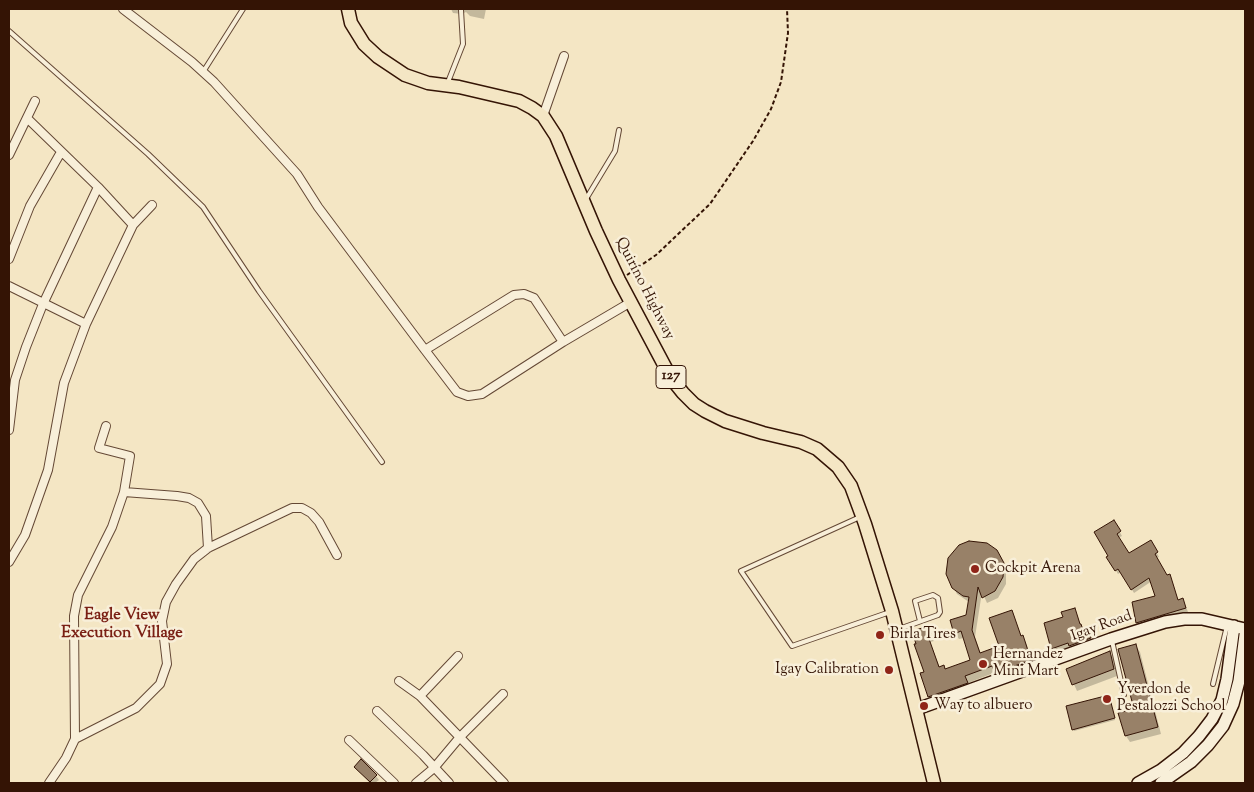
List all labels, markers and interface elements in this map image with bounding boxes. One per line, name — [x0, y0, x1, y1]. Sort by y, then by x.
street label: Quirino Highway — [610, 235, 678, 343]
road number: 127 — [656, 366, 686, 388]
place label: Cockpit Arena — [985, 560, 1081, 578]
marker: Cockpit Arena — [969, 563, 981, 575]
district label: Eagle View Execution Village — [61, 606, 183, 644]
street label: Igay Road — [1069, 608, 1135, 646]
place label: Birla Tires — [890, 626, 956, 644]
marker: Birla Tires — [874, 629, 886, 641]
place label: Hernandez Mini Mart — [993, 646, 1063, 681]
marker: Hernandez Mini Mart — [977, 658, 989, 670]
place label: Igay Calibration — [775, 661, 879, 679]
marker: Igay Calibration — [883, 664, 895, 676]
place label: Yverdon de Pestalozzi School — [1117, 681, 1226, 716]
marker: Yverdon de Pestalozzi School — [1101, 693, 1113, 705]
place label: Way to albuero — [934, 697, 1033, 715]
marker: Way to albuero — [918, 700, 930, 712]

